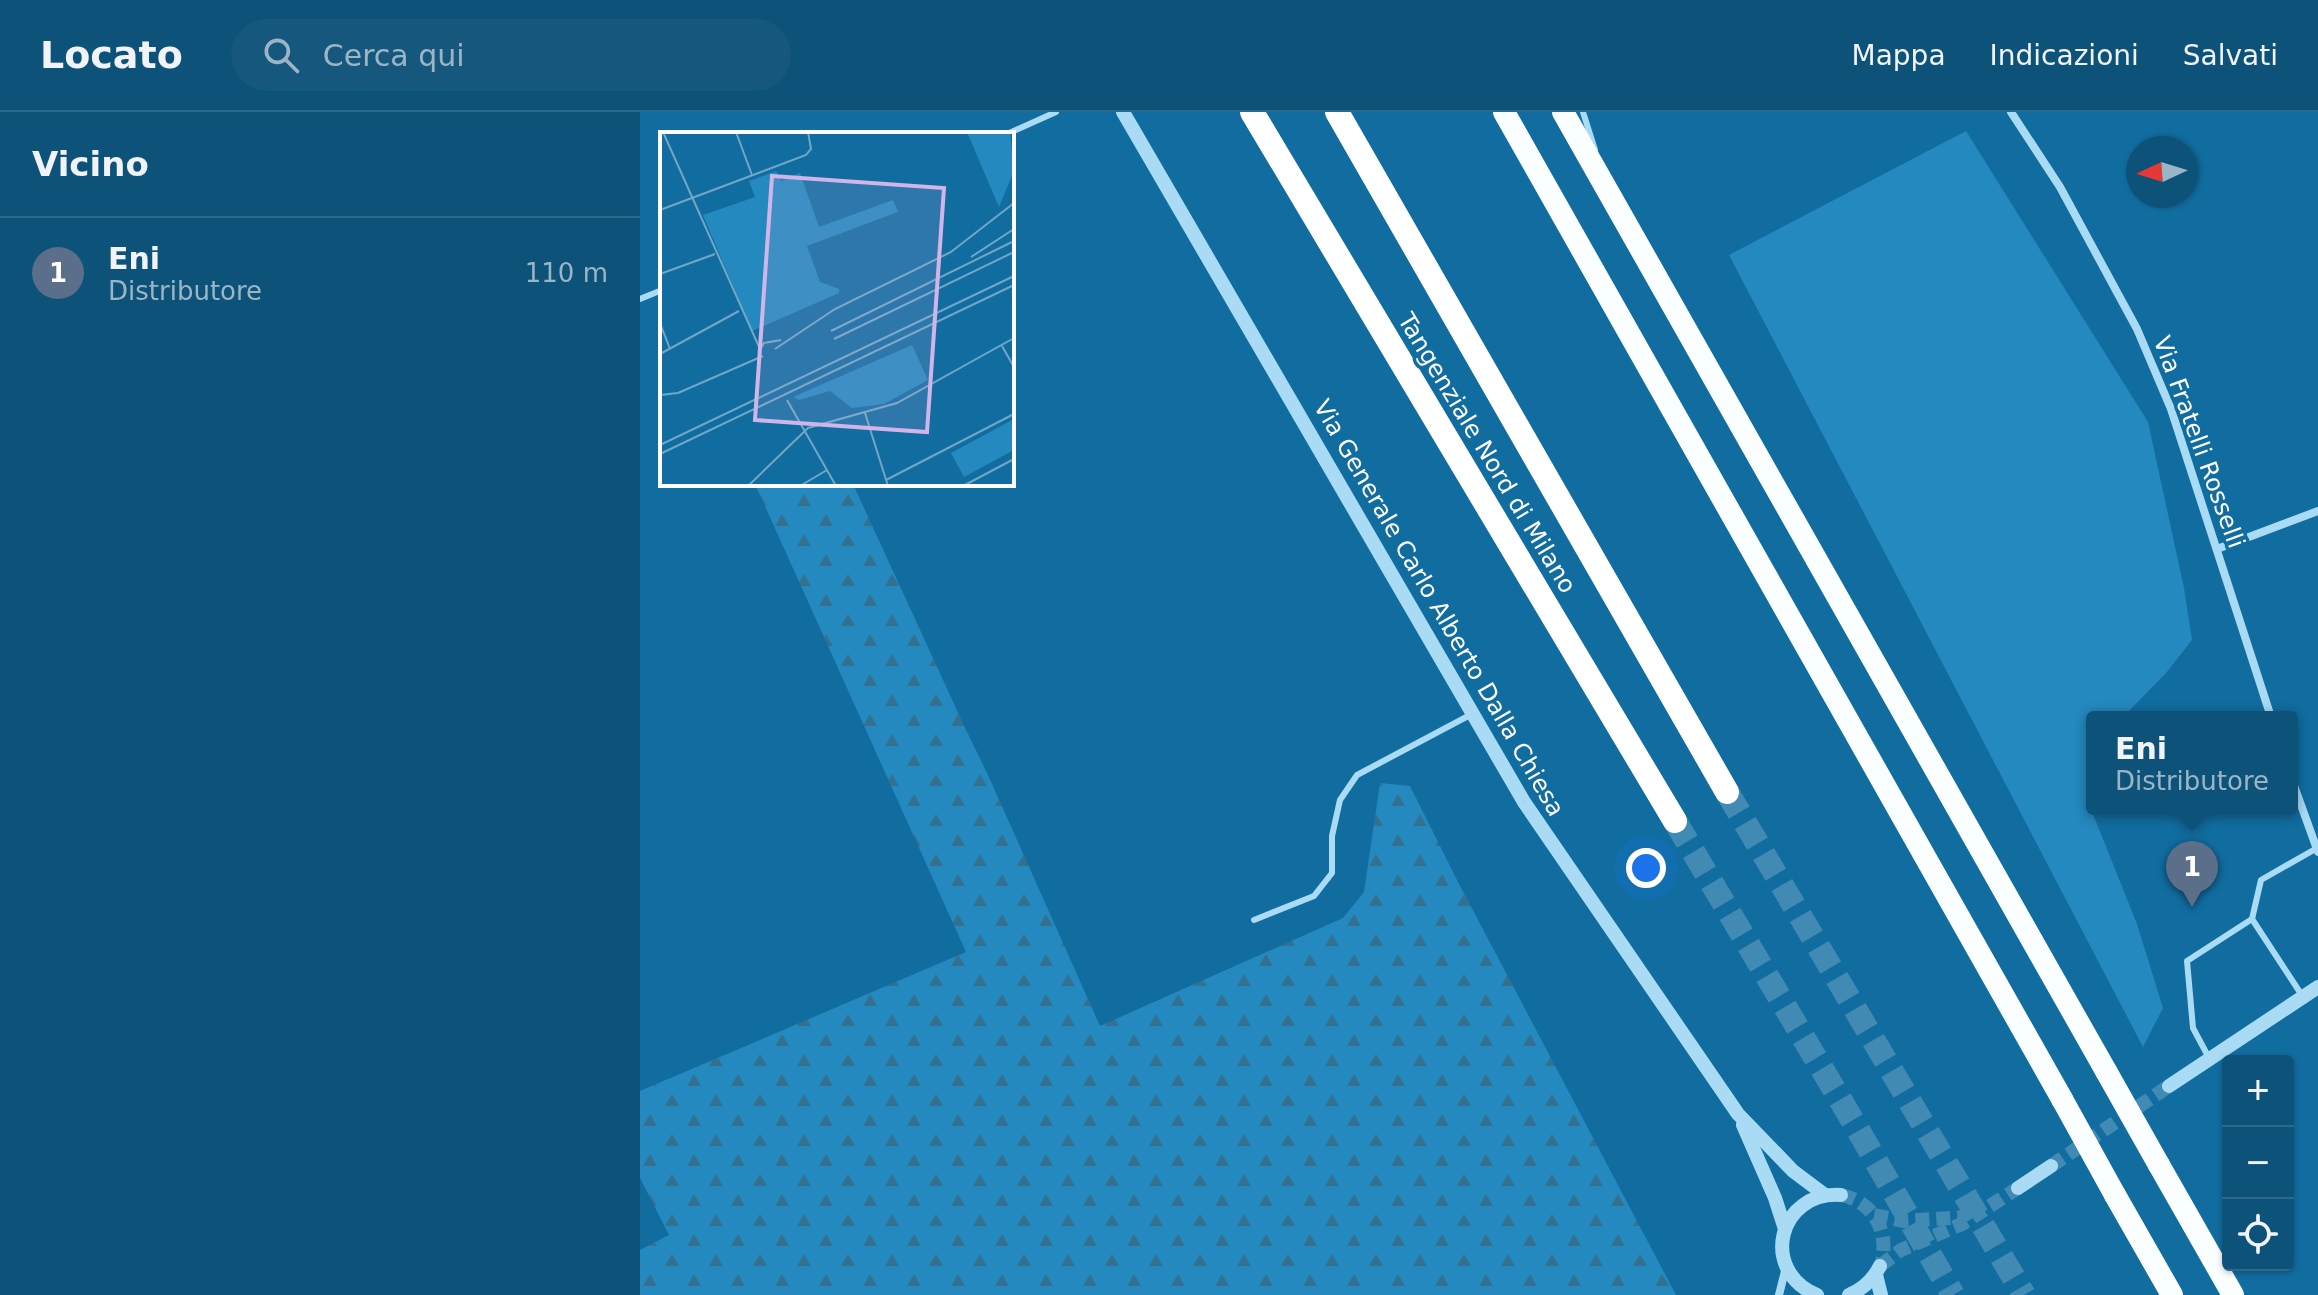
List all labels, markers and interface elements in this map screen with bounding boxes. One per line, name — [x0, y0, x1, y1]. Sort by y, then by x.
search box — [231, 19, 791, 91]
text: Locato — [40, 33, 183, 77]
icon: search — [259, 33, 303, 77]
text: Cerca qui — [323, 38, 465, 73]
text: Mappa — [1852, 39, 1946, 72]
text: Indicazioni — [1990, 39, 2139, 72]
text: Salvati — [2183, 39, 2278, 72]
inset map — [660, 132, 1014, 486]
north arrow — [2126, 136, 2198, 208]
text: Vicino — [32, 144, 149, 184]
text: Eni — [108, 241, 160, 276]
text: 1 — [49, 258, 67, 288]
text: 110 m — [525, 258, 608, 288]
text: Distributore — [108, 276, 262, 306]
street label: Tangenziale Nord di Milano — [1392, 307, 1582, 598]
street label: Via Fratelli Rosselli — [2148, 332, 2250, 552]
street label: Via Generale Carlo Alberto Dalla Chiesa — [1308, 395, 1570, 821]
popup — [2086, 711, 2298, 815]
text: Eni — [2115, 731, 2167, 766]
text: Distributore — [2115, 766, 2269, 796]
pin: 1 — [2166, 841, 2218, 907]
your location — [1626, 848, 1666, 888]
map controls — [2222, 1055, 2294, 1271]
button: + — [2222, 1055, 2294, 1127]
button: − — [2222, 1127, 2294, 1199]
button: locate — [2222, 1199, 2294, 1271]

